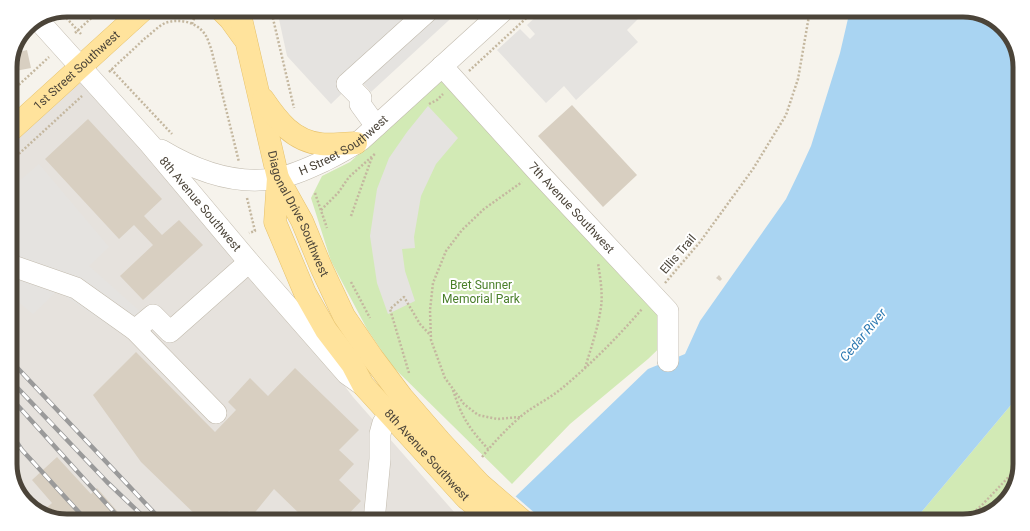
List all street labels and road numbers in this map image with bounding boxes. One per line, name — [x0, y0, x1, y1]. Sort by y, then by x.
street label: 1st Street Southwest — [31, 28, 122, 113]
street label: H Street Southwest — [297, 112, 391, 178]
street label: Diagonal Drive Southwest — [265, 149, 332, 279]
street label: 8th Avenue Southwest — [157, 154, 244, 254]
street label: 7th Avenue Southwest — [526, 159, 617, 256]
street label: Ellis Trail — [657, 232, 699, 276]
street label: 8th Avenue Southwest — [381, 406, 472, 504]

